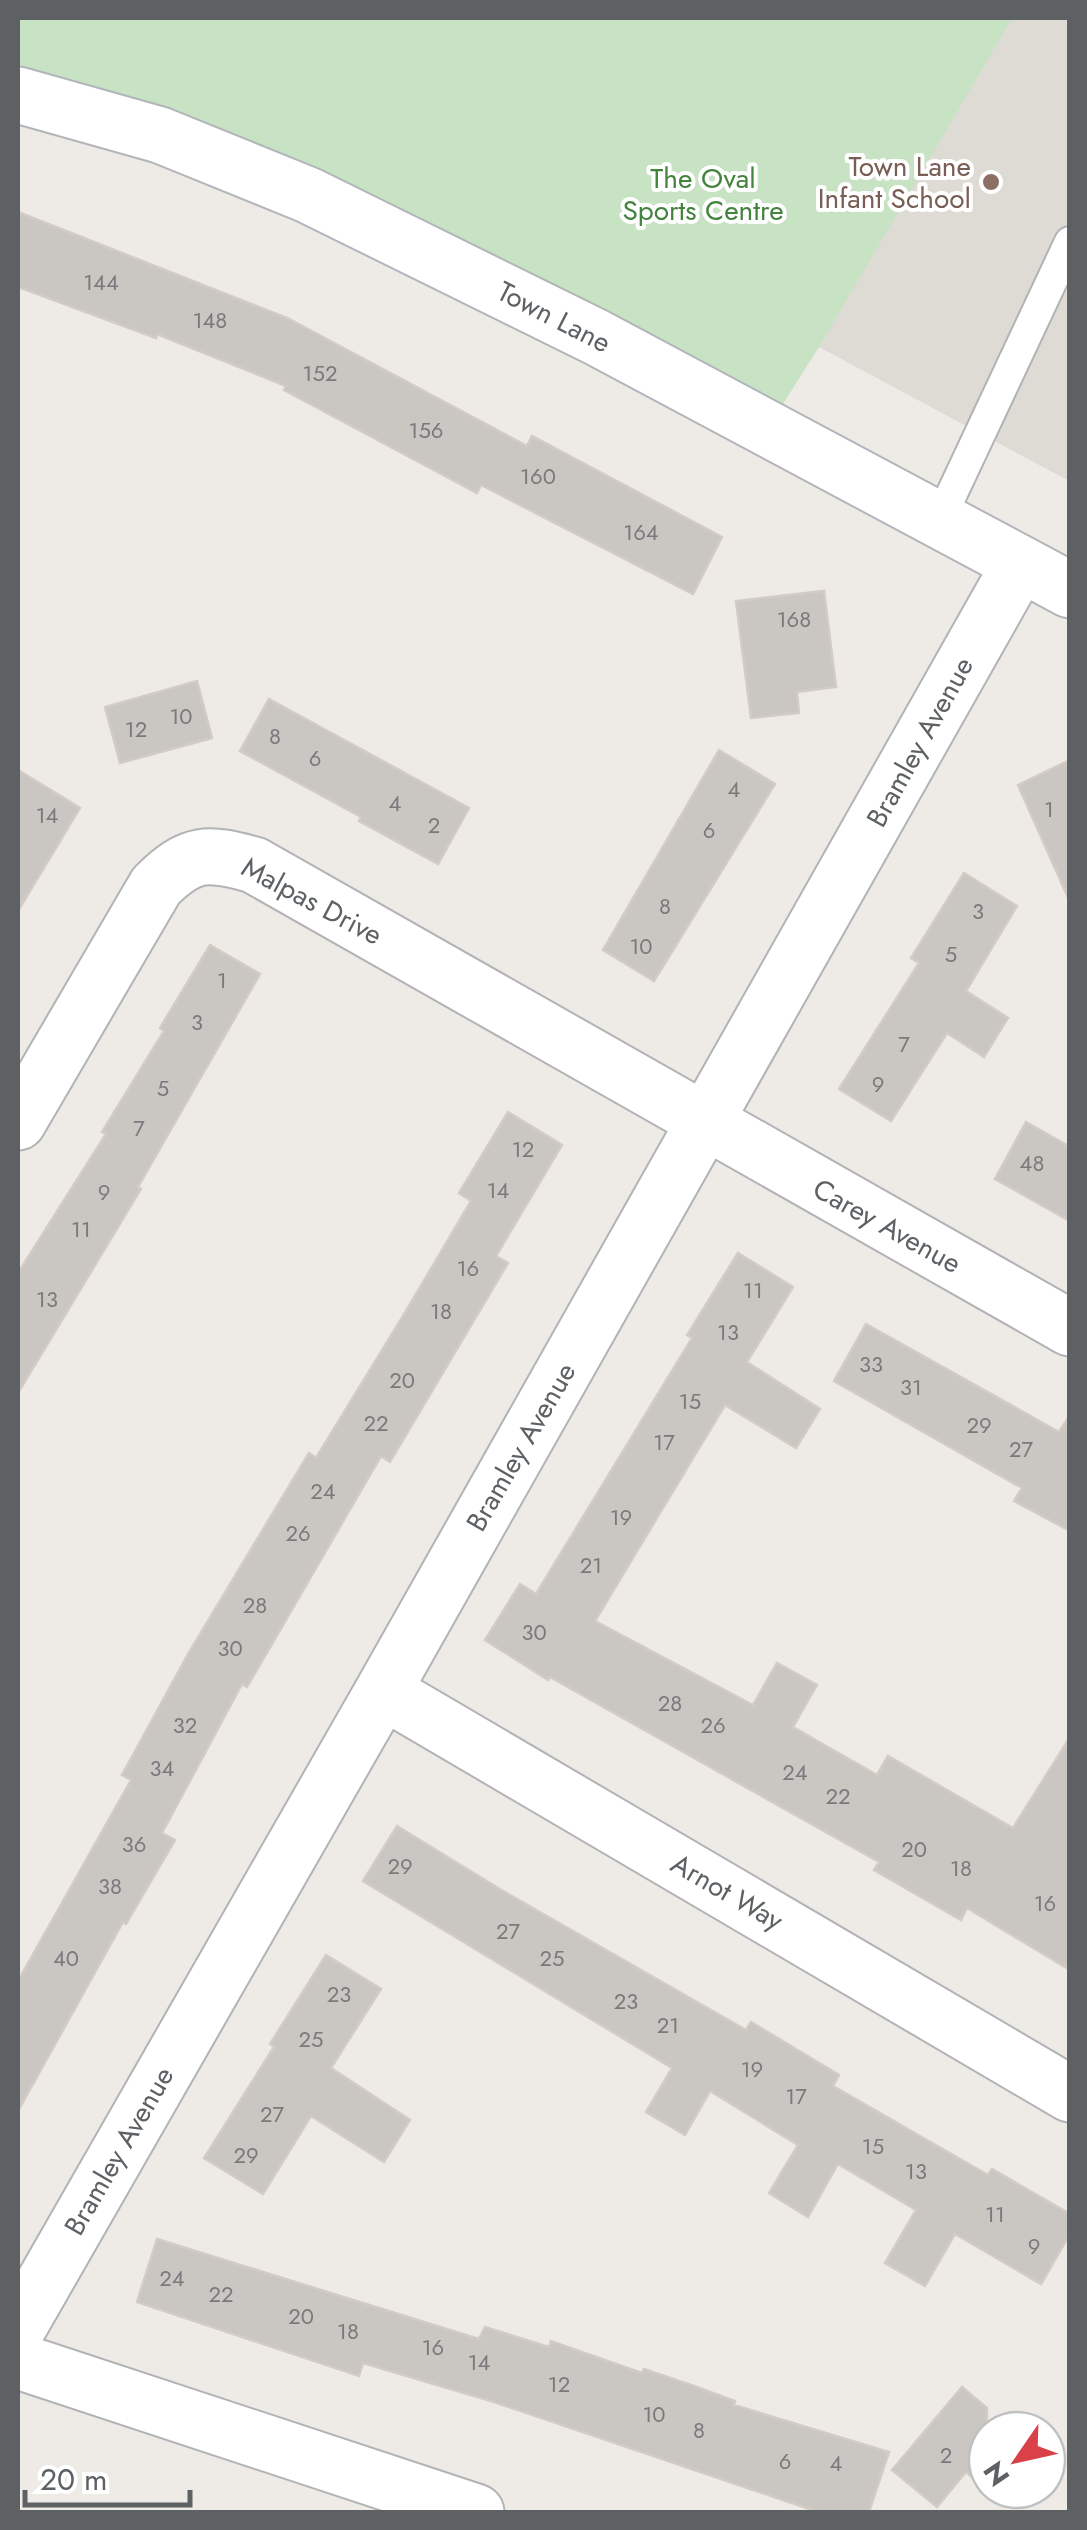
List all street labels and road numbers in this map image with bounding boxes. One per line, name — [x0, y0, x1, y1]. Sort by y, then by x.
street label: Town Lane — [490, 271, 618, 363]
street label: Bramley Avenue — [856, 649, 984, 835]
street label: Malpas Drive — [234, 847, 390, 955]
street label: Carey Avenue — [805, 1168, 969, 1284]
street label: Bramley Avenue — [456, 1355, 586, 1539]
street label: Arnot Way — [663, 1843, 791, 1941]
street label: Bramley Avenue — [54, 2059, 184, 2243]

